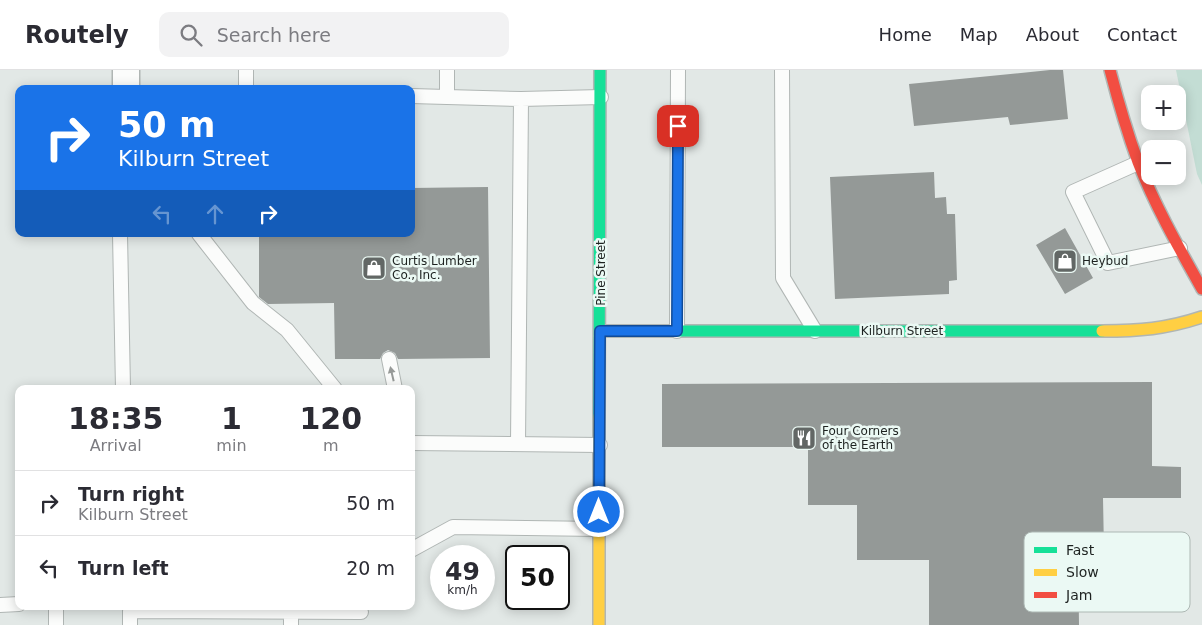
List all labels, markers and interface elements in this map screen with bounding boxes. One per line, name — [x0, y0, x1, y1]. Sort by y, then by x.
search box — [159, 12, 509, 57]
text: Routely — [25, 21, 129, 49]
icon: search — [177, 21, 205, 49]
text: Search here — [217, 24, 331, 46]
text: Home — [879, 24, 932, 45]
text: Map — [960, 24, 998, 45]
text: About — [1026, 24, 1079, 45]
text: Contact — [1107, 24, 1177, 45]
map controls — [1141, 85, 1186, 185]
button: + — [1141, 85, 1186, 130]
icon: right — [35, 105, 100, 170]
text: 50 m — [118, 105, 215, 145]
pin — [657, 105, 699, 147]
icon: arrive — [664, 112, 692, 140]
button: − — [1141, 140, 1186, 185]
text: Kilburn Street — [118, 146, 269, 171]
icon: left — [148, 200, 176, 228]
icon: ahead — [201, 200, 229, 228]
icon: right — [254, 200, 282, 228]
street label: Pine Street — [594, 240, 608, 306]
shop icon: Heybud — [1052, 248, 1078, 274]
place label: Curtis Lumber Co., Inc. — [392, 254, 477, 282]
place label: Heybud — [1082, 254, 1128, 268]
shop icon: Curtis Lumber Co., Inc. — [361, 255, 387, 281]
street label: Kilburn Street — [861, 324, 943, 338]
one-way arrow — [388, 366, 396, 381]
text: 18:35 — [68, 401, 163, 436]
text: 1 — [221, 401, 242, 436]
text: 120 — [299, 401, 362, 436]
place label: Four Corners of the Earth — [822, 424, 899, 452]
restaurant icon: Four Corners of the Earth — [791, 425, 817, 451]
text: Arrival — [90, 436, 142, 455]
text: min — [216, 436, 247, 455]
text: m — [323, 436, 339, 455]
text: Turn right — [78, 483, 184, 505]
position arrow — [572, 485, 624, 537]
icon: right — [35, 489, 63, 517]
text: 50 m — [346, 492, 395, 514]
text: Kilburn Street — [78, 505, 188, 524]
legend — [1024, 532, 1190, 612]
text: Fast — [1066, 542, 1095, 558]
speed limit sign: 50 — [505, 545, 570, 610]
icon: left — [35, 554, 63, 582]
text: Turn left — [78, 557, 169, 579]
text: 20 m — [346, 557, 395, 579]
text: 49 — [445, 557, 480, 586]
text: Slow — [1066, 564, 1099, 580]
text: km/h — [447, 583, 478, 597]
text: Jam — [1065, 587, 1092, 603]

